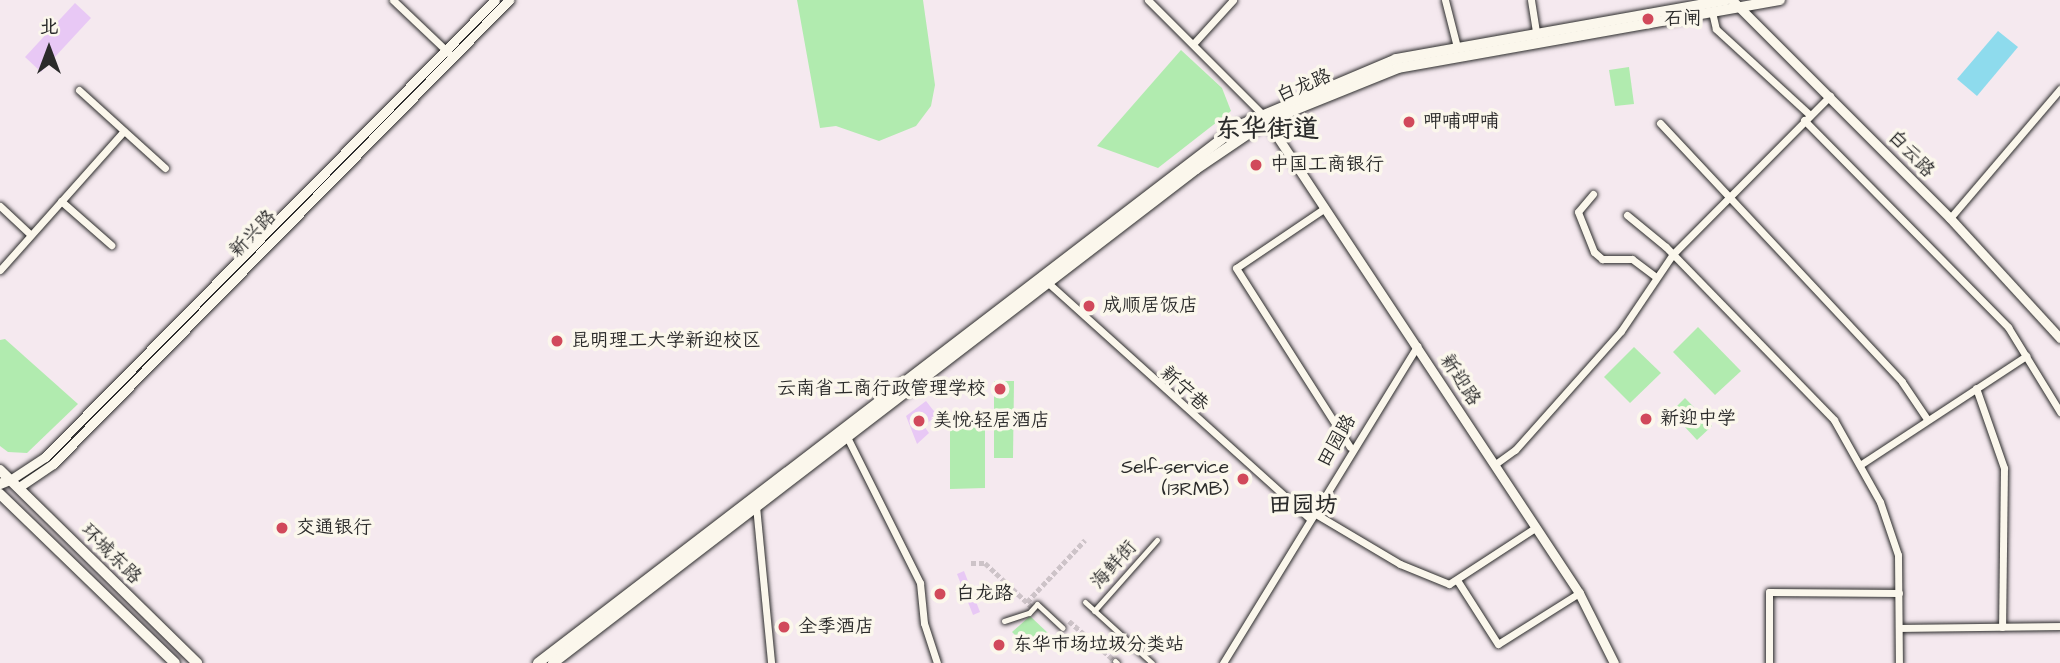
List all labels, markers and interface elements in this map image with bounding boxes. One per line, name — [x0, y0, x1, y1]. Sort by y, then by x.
place label: 石闸 — [1664, 8, 1702, 30]
marker: 石闸 — [1638, 9, 1658, 29]
north arrow — [14, 14, 84, 84]
text: 北 — [39, 14, 59, 41]
street label: 白龙路 — [1273, 64, 1335, 108]
place label: 呷哺呷哺 — [1423, 111, 1499, 133]
district label: 东华街道 — [1215, 114, 1319, 146]
marker: 呷哺呷哺 — [1401, 114, 1417, 130]
street label: 白云路 — [1883, 126, 1939, 182]
place label: 中国工商银行 — [1270, 154, 1384, 176]
marker: 中国工商银行 — [1248, 157, 1264, 173]
street label: 新兴路 — [225, 206, 281, 262]
place label: 成顺居饭店 — [1103, 295, 1198, 317]
marker: 成顺居饭店 — [1081, 298, 1097, 314]
place label: 昆明理工大学新迎校区 — [571, 330, 761, 352]
marker: 昆明理工大学新迎校区 — [549, 333, 565, 349]
street label: 新迎路 — [1435, 350, 1485, 410]
street label: 新宁巷 — [1155, 361, 1213, 417]
place label: 云南省工商行政管理学校 — [777, 378, 986, 400]
marker: 云南省工商行政管理学校 — [992, 381, 1008, 397]
place label: 新迎中学 — [1660, 408, 1736, 430]
place label: 美悦·轻居酒店 — [933, 410, 1050, 432]
street label: 田园路 — [1313, 411, 1361, 471]
marker: 新迎中学 — [1638, 411, 1654, 427]
marker: 美悦·轻居酒店 — [911, 413, 927, 429]
place label: Self-service (13RMB) — [1121, 457, 1229, 501]
marker: Self-service (13RMB) — [1235, 471, 1251, 487]
district label: 田园坊 — [1269, 491, 1337, 519]
place label: 交通银行 — [296, 517, 372, 539]
street label: 环城东路 — [76, 519, 146, 589]
marker: 交通银行 — [274, 520, 290, 536]
street label: 海鲜街 — [1086, 536, 1142, 594]
place label: 白龙路 — [956, 583, 1013, 605]
marker: 白龙路 — [930, 584, 950, 604]
place label: 全季酒店 — [798, 616, 874, 638]
marker: 全季酒店 — [776, 619, 792, 635]
place label: 东华市场垃圾分类站 — [1013, 634, 1184, 656]
marker: 东华市场垃圾分类站 — [991, 637, 1007, 653]

